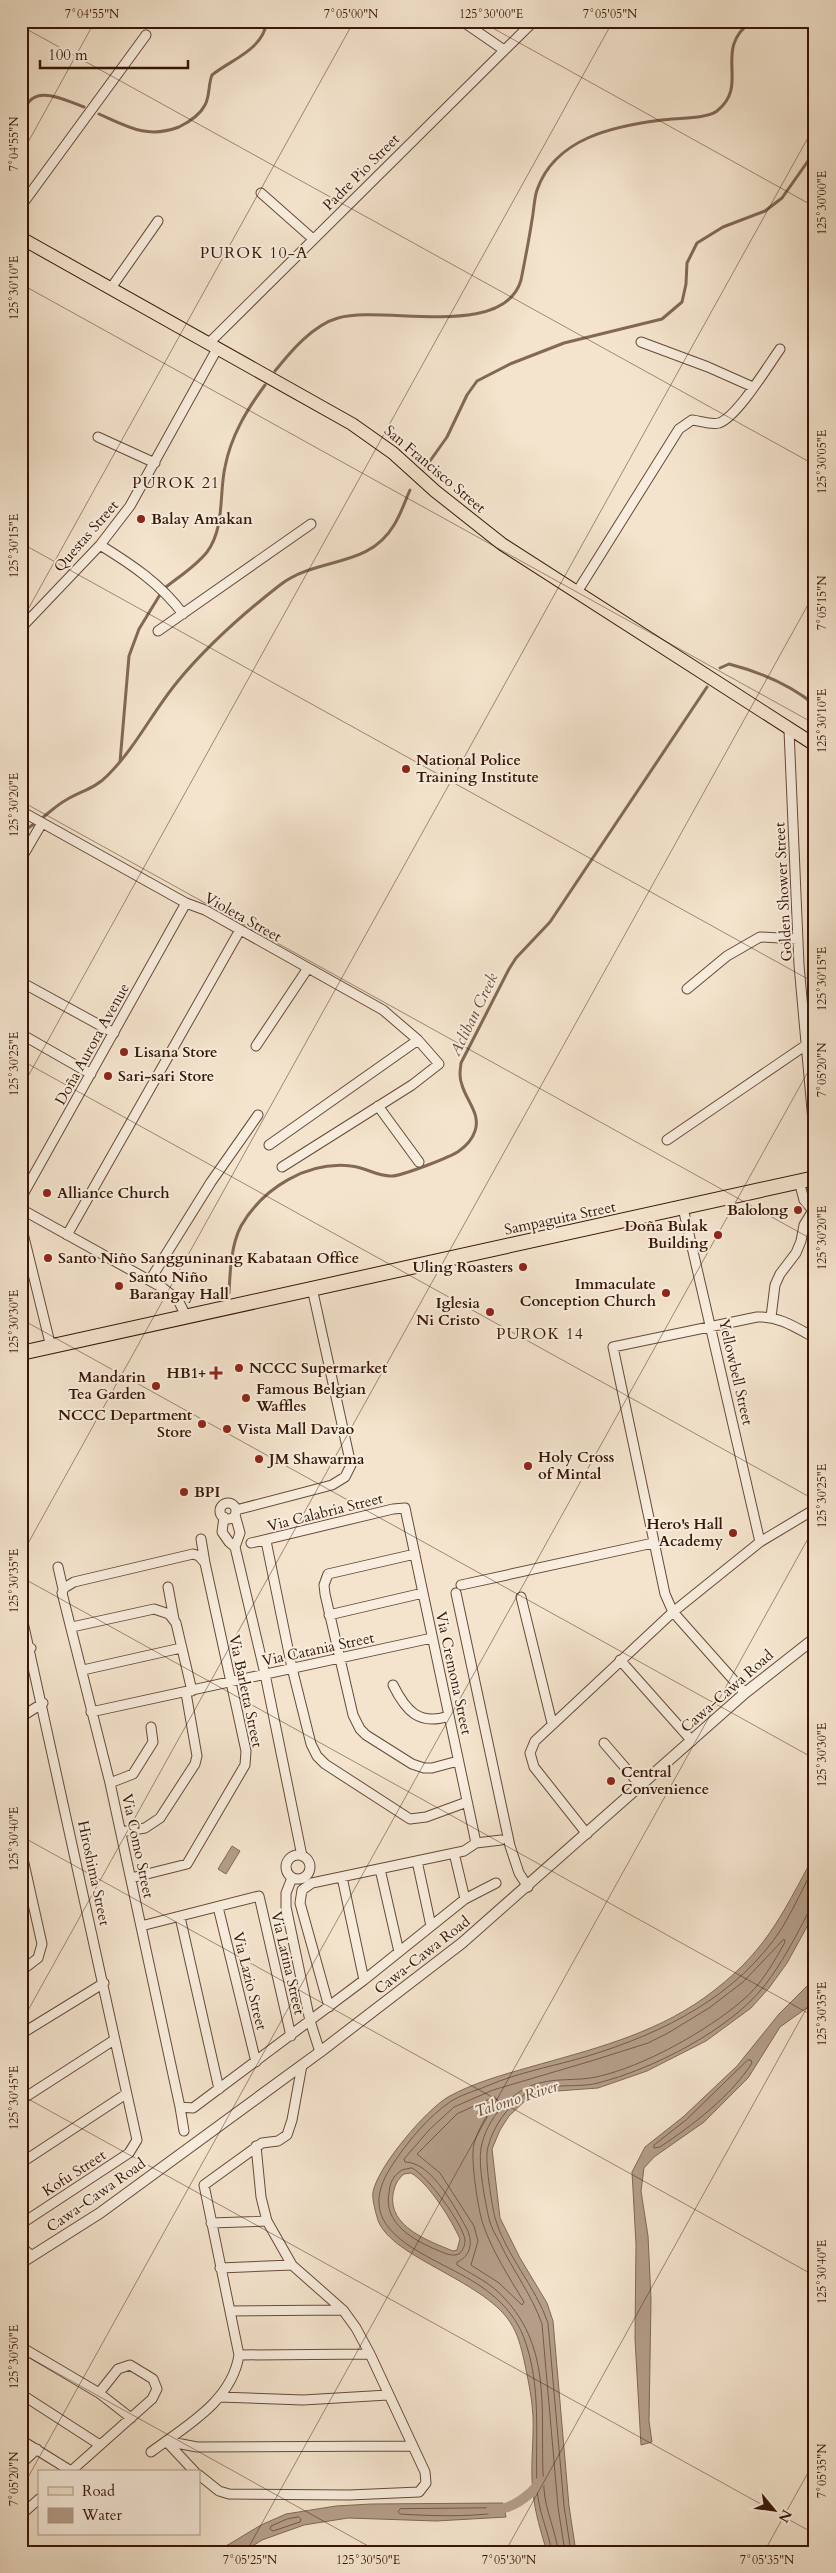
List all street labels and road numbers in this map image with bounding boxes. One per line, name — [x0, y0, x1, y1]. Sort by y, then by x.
street label: Padre Pio Street — [318, 129, 404, 215]
street label: San Francisco Street — [380, 421, 490, 518]
street label: Questas Street — [49, 496, 123, 576]
street label: Golden Shower Street — [769, 822, 797, 962]
street label: Violeta Street — [201, 888, 285, 947]
street label: Doña Aurora Avenue — [50, 979, 134, 1109]
street label: Sampaguita Street — [502, 1196, 618, 1240]
street label: Yellowbell Street — [714, 1317, 758, 1427]
street label: Via Calabria Street — [265, 1488, 385, 1536]
street label: Via Cremona Street — [431, 1610, 477, 1737]
street label: Via Catania Street — [260, 1627, 376, 1671]
street label: Via Barletta Street — [224, 1633, 268, 1749]
street label: Cawa-Cawa Road — [676, 1645, 778, 1737]
street label: Via Como Street — [117, 1792, 159, 1900]
street label: Hiroshima Street — [73, 1819, 115, 1928]
street label: Via Latina Street — [266, 1909, 310, 2017]
street label: Cawa-Cawa Road — [370, 1911, 474, 1999]
street label: Via Lazio Street — [228, 1930, 272, 2032]
street label: Kofu Street — [38, 2145, 110, 2201]
street label: Cawa-Cawa Road — [43, 2153, 150, 2237]

